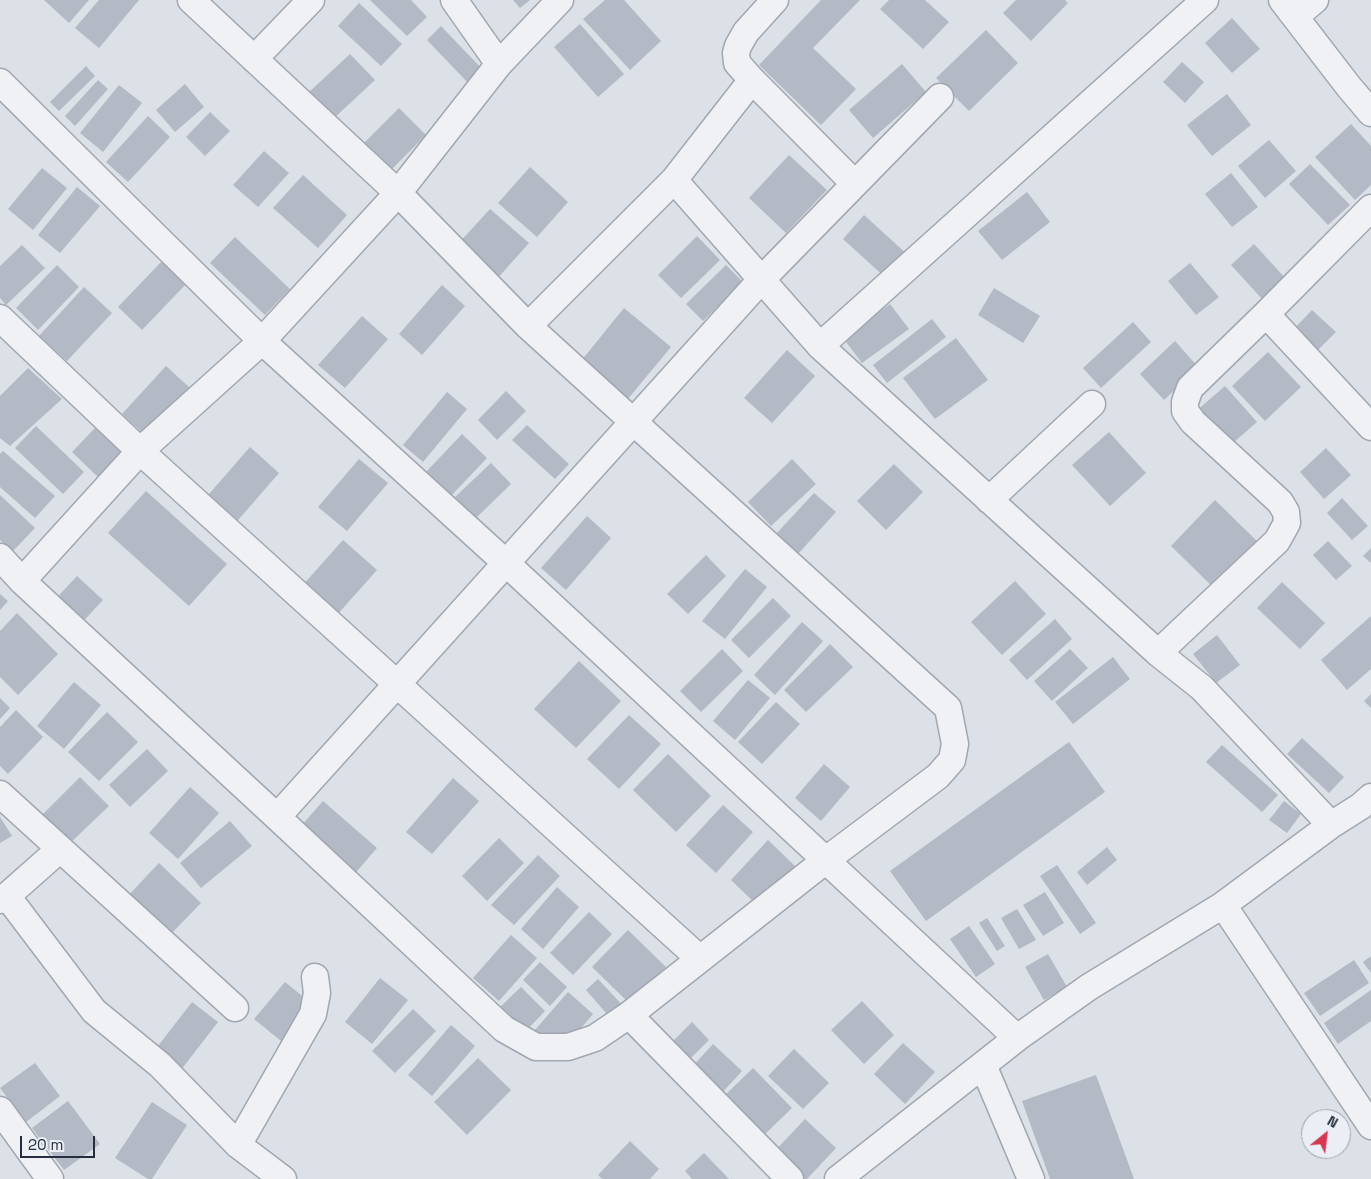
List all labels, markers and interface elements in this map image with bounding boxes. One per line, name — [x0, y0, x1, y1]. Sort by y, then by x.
north arrow — [1301, 1109, 1351, 1159]
text: N — [1324, 1112, 1341, 1132]
scale bar — [22, 1126, 98, 1158]
text: 20 m — [28, 1135, 63, 1154]

